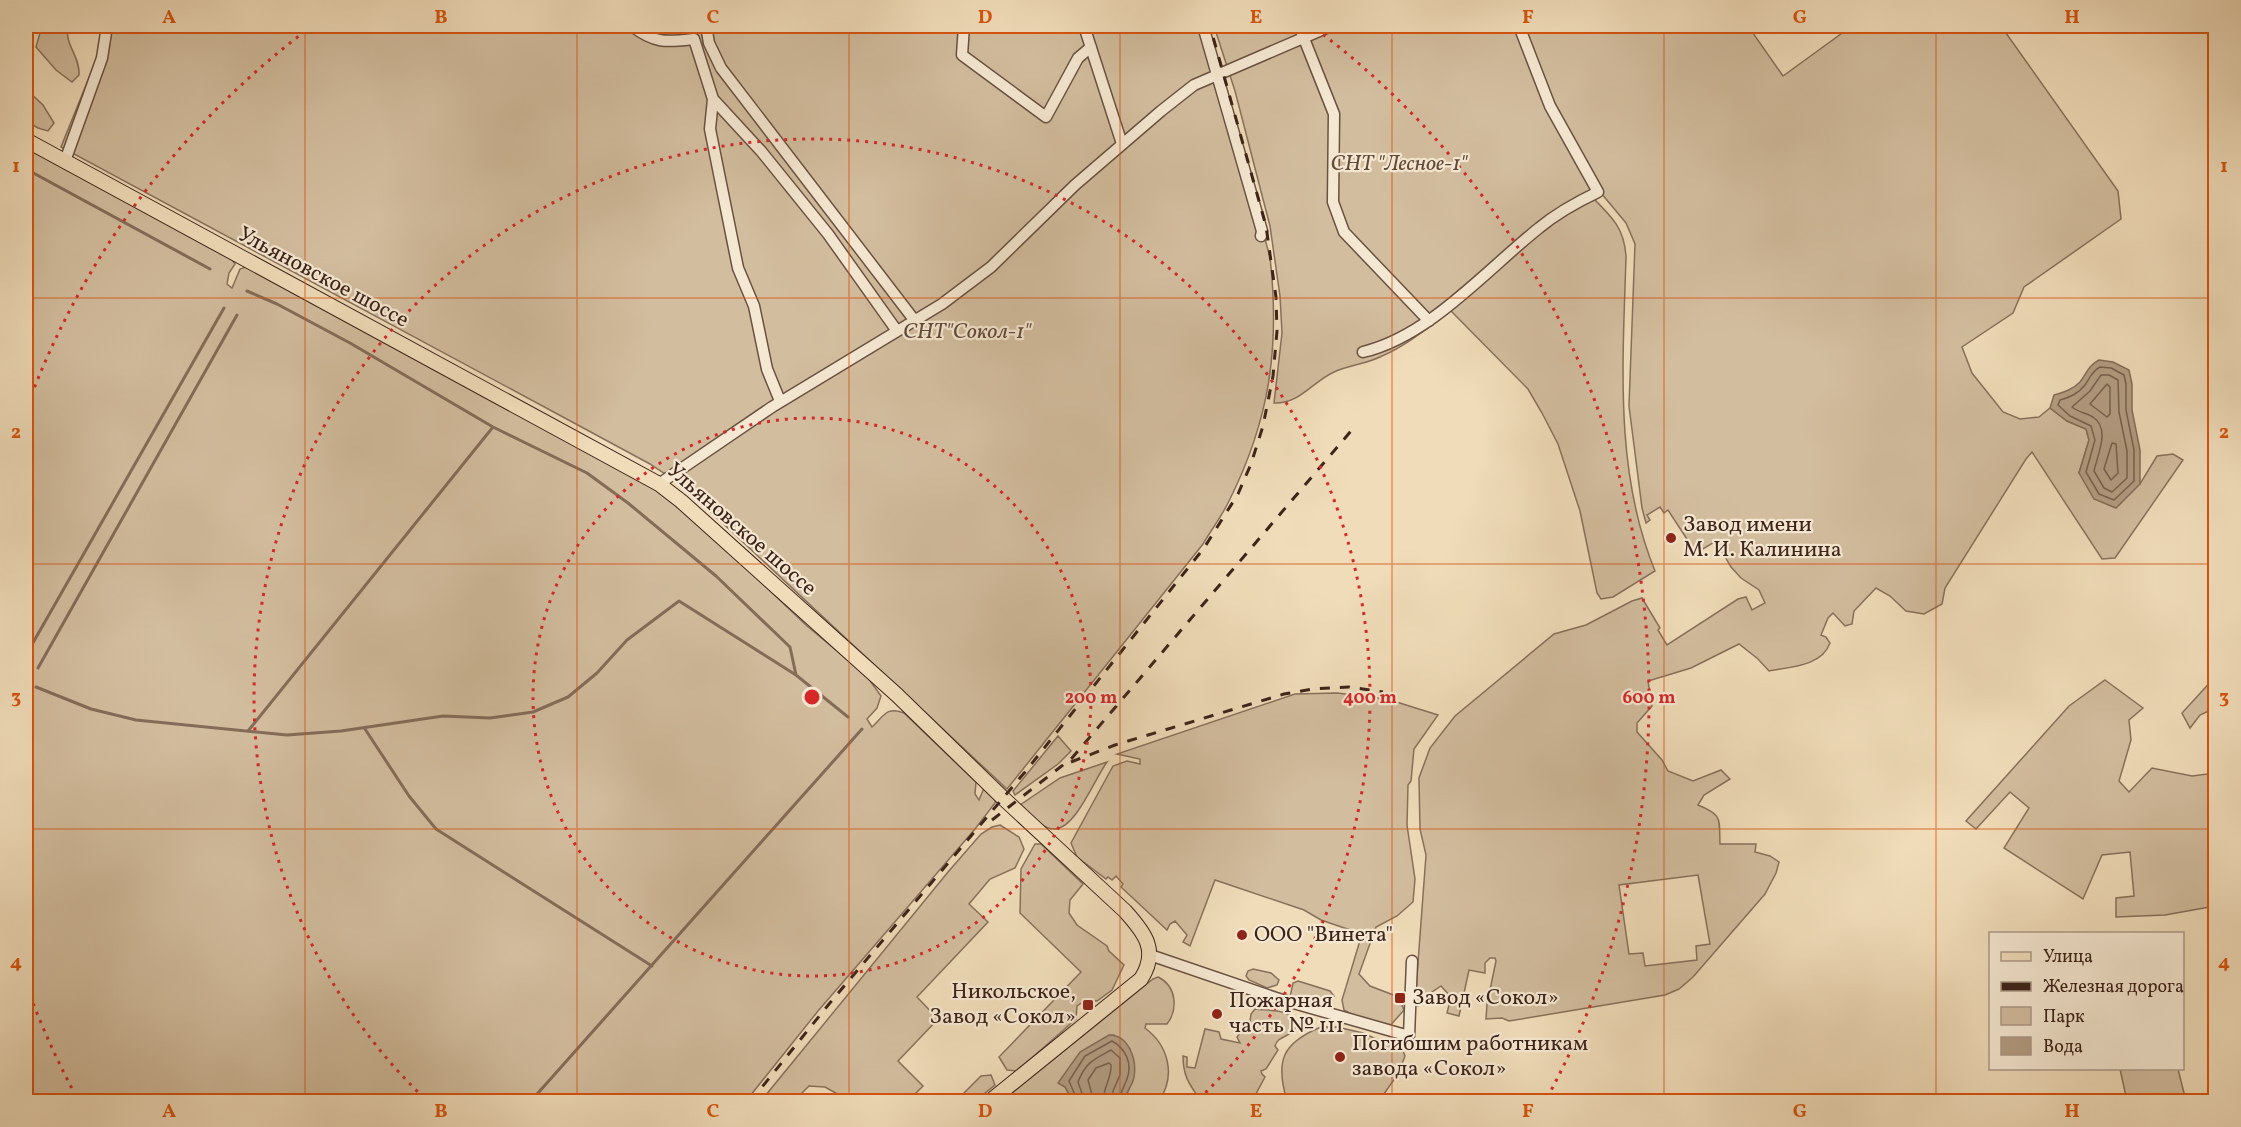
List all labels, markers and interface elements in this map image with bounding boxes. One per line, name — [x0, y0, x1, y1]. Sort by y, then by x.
text: A — [162, 4, 176, 32]
text: B — [434, 4, 448, 32]
text: C — [707, 4, 720, 32]
text: D — [978, 4, 992, 32]
text: E — [1250, 4, 1262, 32]
text: F — [1522, 4, 1534, 32]
text: G — [1793, 4, 1807, 32]
text: H — [2064, 4, 2080, 32]
park label: СНТ "Лесное-1" — [1331, 149, 1468, 180]
text: 1 — [12, 153, 20, 181]
text: 1 — [2220, 153, 2228, 181]
street label: Ульяновское шоссе — [232, 220, 414, 336]
park label: СНТ"Сокол-1" — [903, 317, 1032, 348]
text: 2 — [11, 419, 21, 447]
text: 2 — [2219, 419, 2229, 447]
street label: Ульяновское шоссе — [659, 456, 823, 604]
place label: Завод имени М. И. Калинина — [1683, 510, 1842, 566]
marker: Завод имени М. И. Калинина — [1664, 531, 1678, 545]
text: 3 — [11, 684, 21, 712]
text: 3 — [2219, 684, 2229, 712]
text: 200 m — [1065, 686, 1117, 711]
text: 400 m — [1343, 686, 1397, 711]
text: 600 m — [1622, 686, 1676, 711]
centre of rings — [802, 687, 822, 707]
place label: ООО "Винета" — [1254, 920, 1393, 951]
marker: ООО "Винета" — [1235, 928, 1249, 942]
legend — [1989, 932, 2184, 1070]
text: Улица — [2043, 945, 2093, 970]
text: 4 — [10, 949, 22, 977]
text: 4 — [2218, 949, 2230, 977]
text: Железная дорога — [2043, 975, 2184, 1000]
place label: Никольское, Завод «Сокол» — [929, 977, 1076, 1033]
place label: Завод «Сокол» — [1412, 983, 1559, 1014]
place label: Пожарная часть № 111 — [1229, 986, 1344, 1042]
marker: Завод «Сокол» — [1393, 991, 1407, 1005]
marker: Никольское, Завод «Сокол» — [1081, 998, 1095, 1012]
text: Парк — [2043, 1005, 2085, 1030]
marker: Пожарная часть № 111 — [1210, 1007, 1224, 1021]
place label: Погибшим работникам завода «Сокол» — [1352, 1029, 1588, 1085]
text: Вода — [2043, 1035, 2083, 1060]
marker: Погибшим работникам завода «Сокол» — [1333, 1050, 1347, 1064]
text: A — [162, 1098, 176, 1126]
text: B — [434, 1098, 448, 1126]
text: C — [707, 1098, 720, 1126]
text: D — [978, 1098, 992, 1126]
text: E — [1250, 1098, 1262, 1126]
text: F — [1522, 1098, 1534, 1126]
text: G — [1793, 1098, 1807, 1126]
text: H — [2064, 1098, 2080, 1126]

